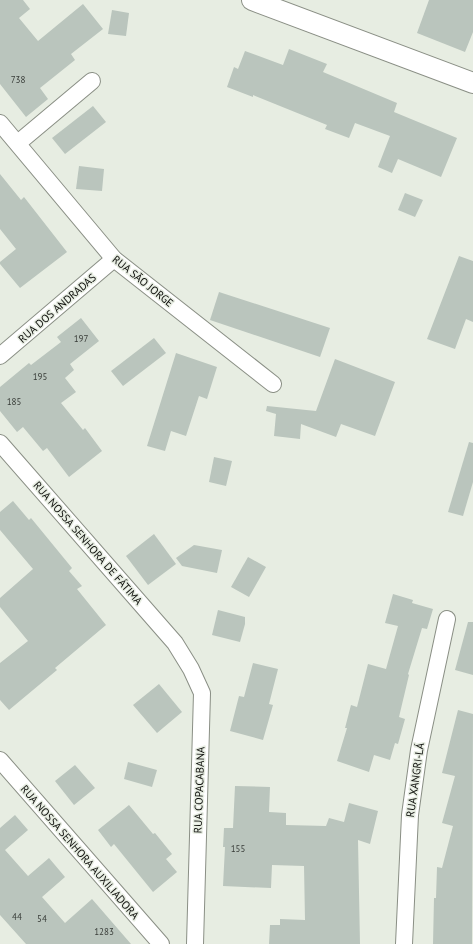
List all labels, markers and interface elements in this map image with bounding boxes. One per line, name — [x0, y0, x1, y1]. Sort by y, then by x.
house number: 738 — [11, 74, 25, 85]
street label: RUA SÃO JORGE — [110, 252, 176, 310]
street label: RUA DOS ANDRADAS — [15, 270, 99, 346]
house number: 197 — [74, 333, 88, 344]
house number: 195 — [33, 371, 47, 382]
house number: 185 — [7, 396, 21, 407]
street label: RUA NOSSA SENHORA DE FÁTIMA — [30, 478, 146, 608]
street label: RUA XANGRI-LÁ — [403, 741, 427, 818]
street label: RUA COPACABANA — [190, 746, 208, 834]
street label: RUA NOSSA SENHORA AUXILIADORA — [18, 782, 143, 922]
house number: 155 — [231, 843, 245, 854]
house number: 44 — [12, 911, 22, 922]
house number: 54 — [37, 913, 47, 924]
house number: 1283 — [94, 926, 114, 937]

